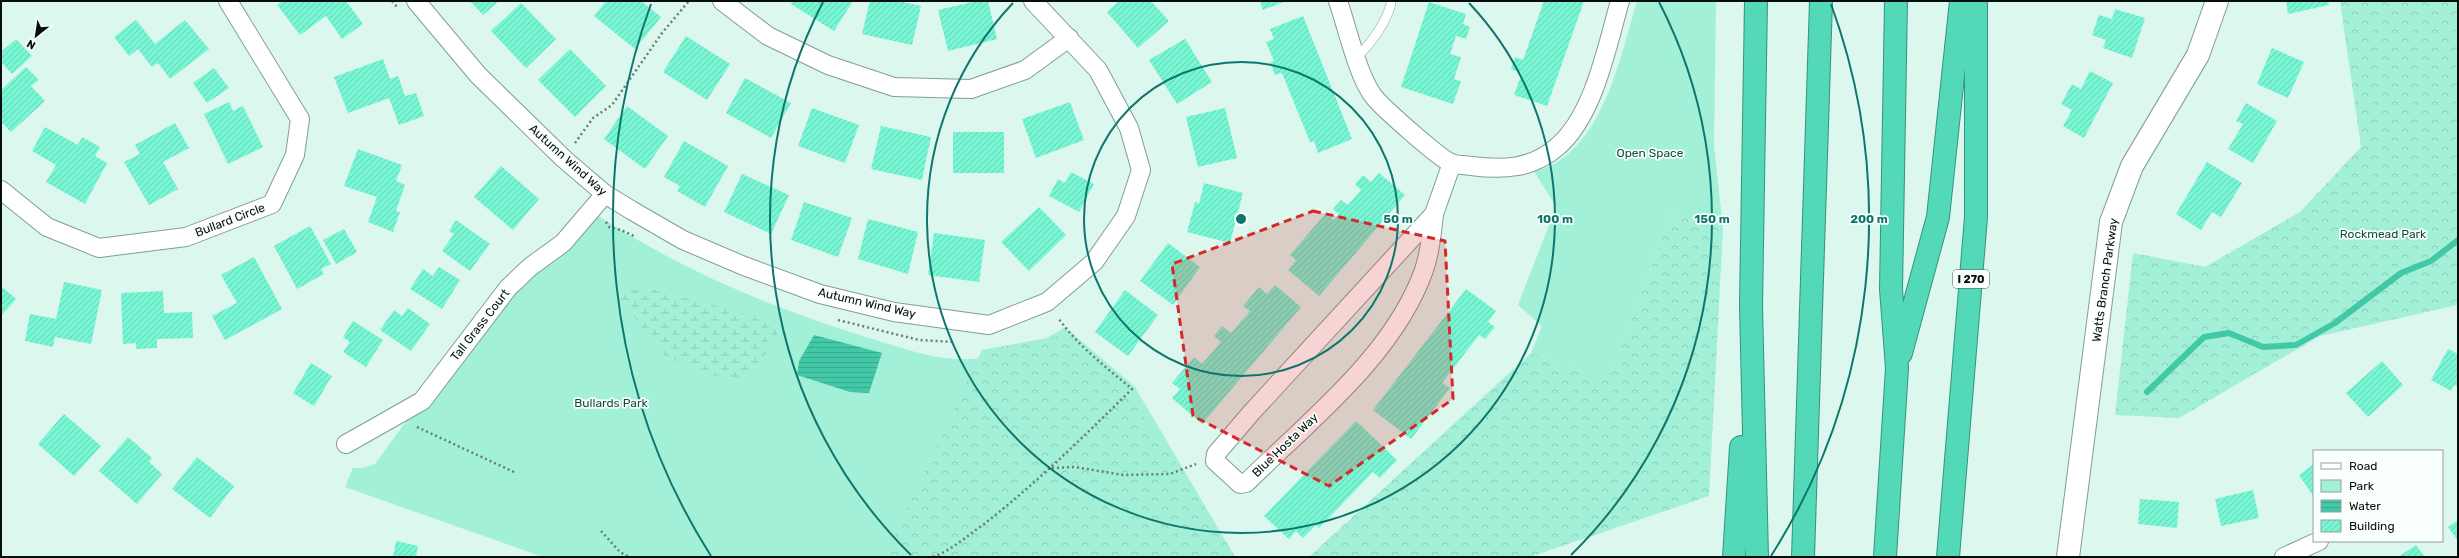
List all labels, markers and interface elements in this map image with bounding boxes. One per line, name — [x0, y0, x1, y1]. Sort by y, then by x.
north arrow — [16, 16, 56, 56]
text: N — [25, 37, 38, 52]
street label: Autumn Wind Way — [526, 121, 610, 199]
park label: Open Space — [1617, 146, 1684, 160]
street label: Bullard Circle — [193, 200, 267, 240]
centre of rings — [1234, 212, 1248, 226]
text: 50 m — [1383, 212, 1413, 226]
text: 100 m — [1537, 212, 1573, 226]
text: 150 m — [1694, 212, 1730, 226]
text: 200 m — [1850, 212, 1888, 226]
street label: Watts Branch Parkway — [2089, 217, 2121, 343]
park label: Rockmead Park — [2340, 227, 2427, 241]
road number: I 270 — [1953, 270, 1989, 288]
street label: Autumn Wind Way — [817, 285, 918, 321]
street label: Tall Grass Court — [448, 286, 512, 364]
park label: Bullards Park — [574, 396, 648, 410]
street label: Blue Hosta Way — [1249, 410, 1321, 480]
legend — [2313, 450, 2443, 542]
text: Road — [2349, 459, 2377, 473]
text: Park — [2349, 479, 2375, 493]
text: Water — [2349, 499, 2381, 513]
text: Building — [2349, 519, 2395, 533]

